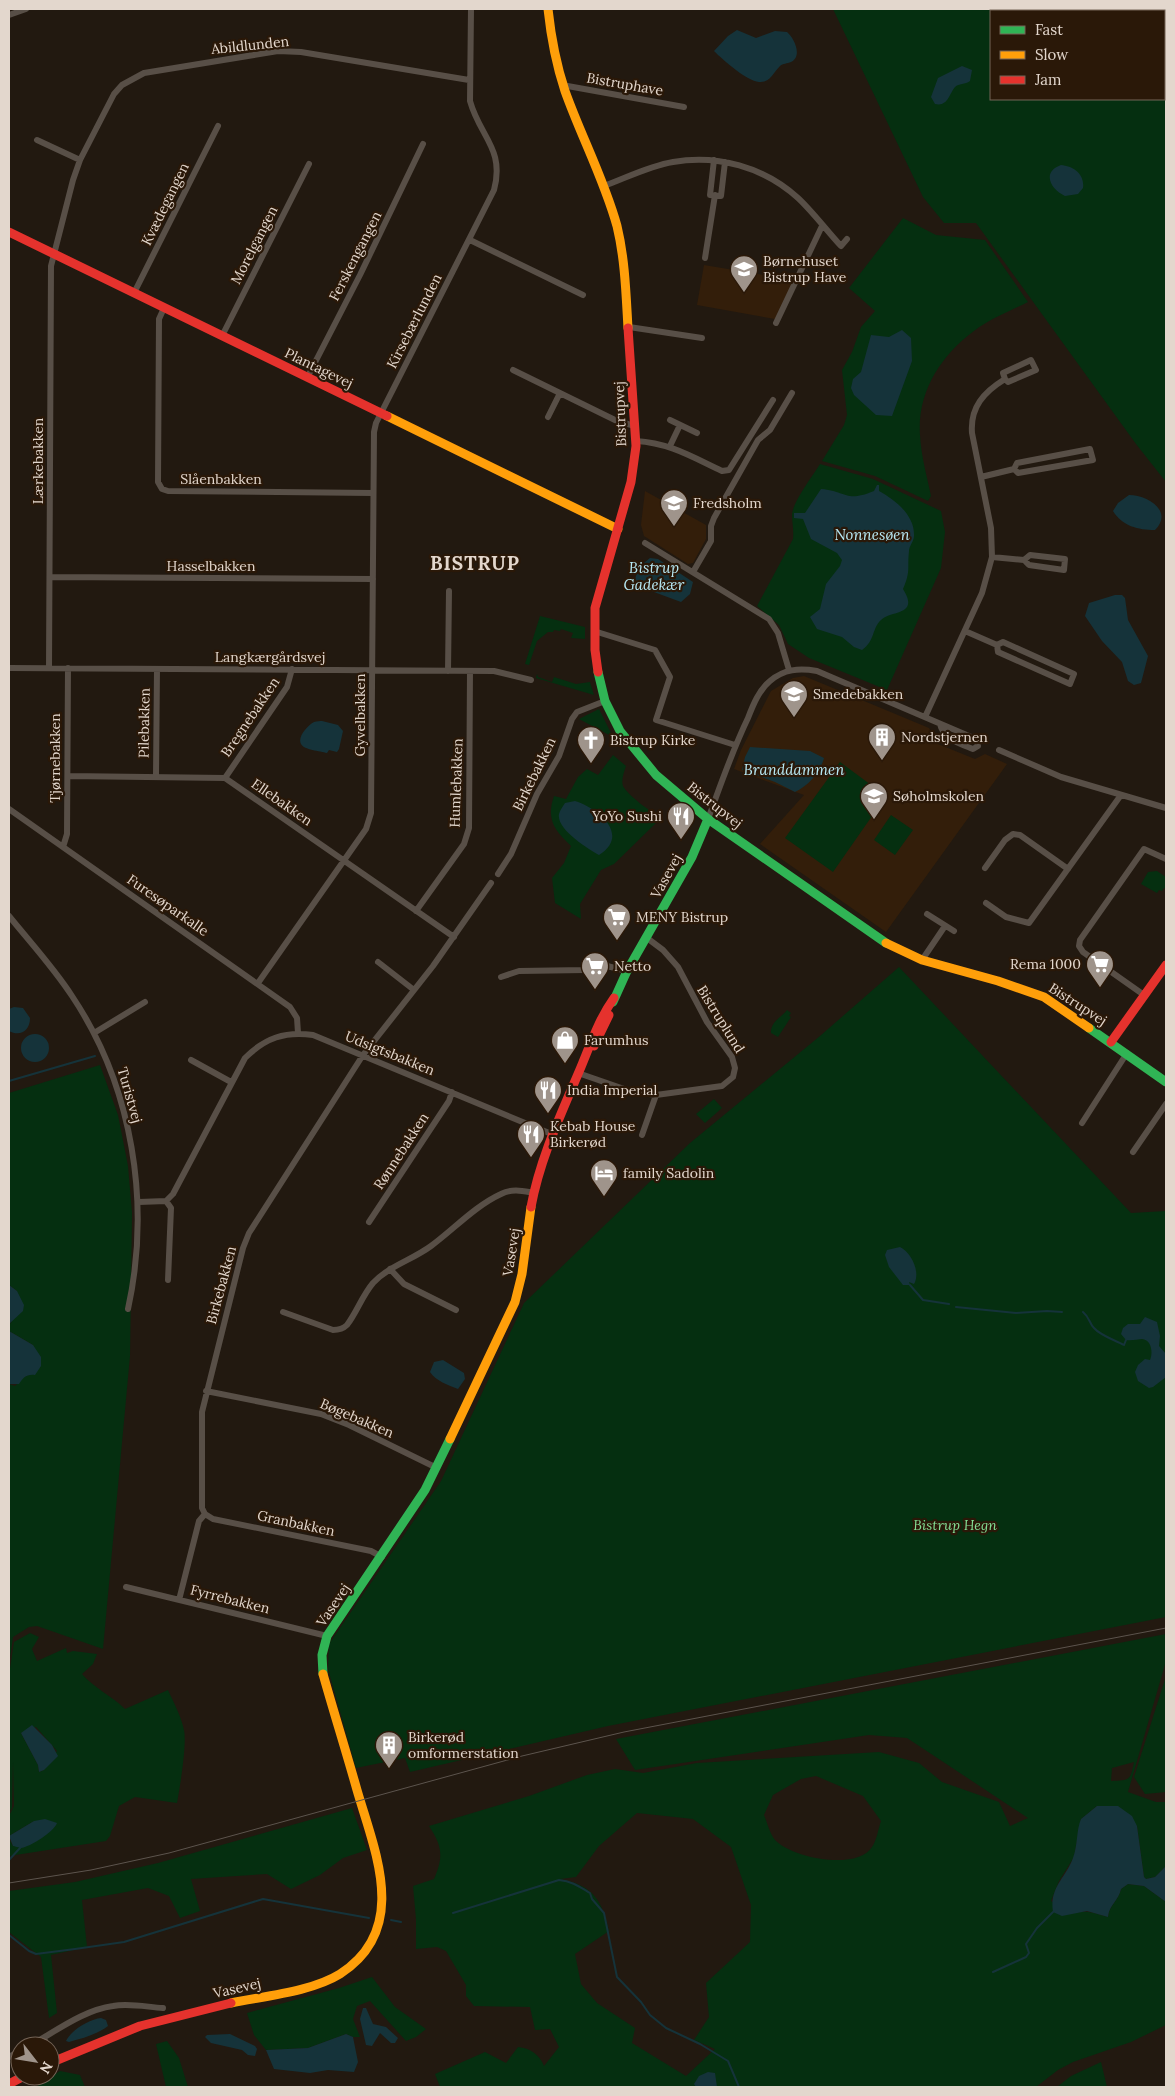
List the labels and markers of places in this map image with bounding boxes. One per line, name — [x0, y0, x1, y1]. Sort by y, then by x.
place label: Børnehuset Bistrup Have — [763, 252, 847, 286]
school or university icon: Børnehuset Bistrup Have — [729, 254, 759, 293]
school or university icon: Fredsholm — [659, 488, 689, 527]
place label: Fredsholm — [693, 494, 762, 512]
school or university icon: Smedebakken — [779, 679, 809, 718]
place label: Smedebakken — [813, 685, 904, 703]
building icon: Nordstjernen — [867, 722, 897, 761]
church icon: Bistrup Kirke — [576, 725, 606, 764]
place label: Nordstjernen — [901, 728, 988, 746]
place label: Bistrup Kirke — [610, 731, 696, 749]
school or university icon: Søholmskolen — [859, 781, 889, 820]
place label: Søholmskolen — [893, 787, 985, 805]
restaurant icon: YoYo Sushi — [666, 801, 696, 840]
place label: YoYo Sushi — [591, 807, 662, 825]
supermarket icon: MENY Bistrup — [602, 902, 632, 941]
place label: MENY Bistrup — [636, 908, 728, 926]
supermarket icon: Rema 1000 — [1085, 949, 1115, 988]
supermarket icon: Netto — [580, 951, 610, 990]
place label: Rema 1000 — [1010, 955, 1081, 973]
place label: Netto — [614, 957, 651, 975]
shop icon: Farumhus — [550, 1025, 580, 1064]
place label: Farumhus — [584, 1031, 649, 1049]
restaurant icon: India Imperial — [533, 1075, 563, 1114]
place label: India Imperial — [567, 1081, 658, 1099]
place label: Kebab House Birkerød — [550, 1117, 636, 1151]
restaurant icon: Kebab House Birkerød — [516, 1119, 546, 1158]
hotel icon: family Sadolin — [589, 1158, 619, 1197]
place label: family Sadolin — [623, 1164, 715, 1182]
place label: Birkerød omformerstation — [408, 1728, 519, 1762]
building icon: Birkerød omformerstation — [374, 1730, 404, 1769]

